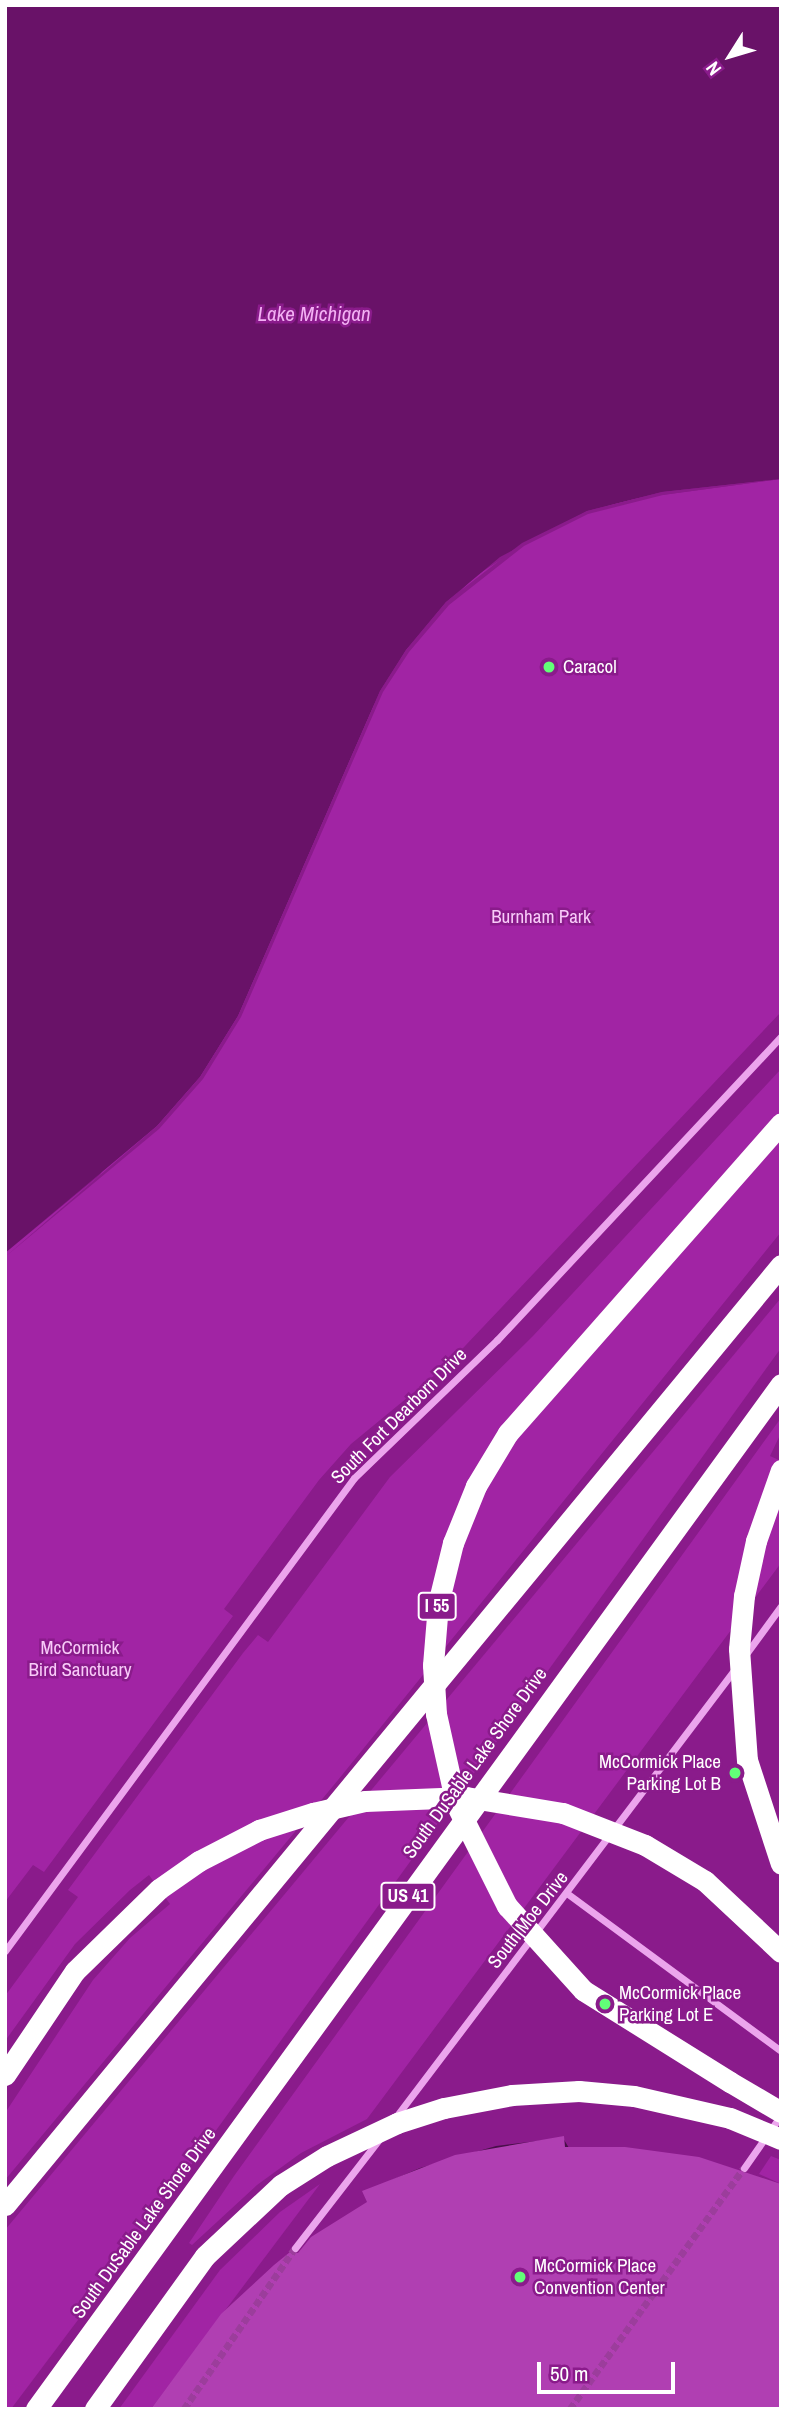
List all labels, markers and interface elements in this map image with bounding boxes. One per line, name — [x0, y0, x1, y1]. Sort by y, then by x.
north arrow — [695, 21, 765, 91]
text: N — [699, 56, 727, 81]
water label: Lake Michigan — [258, 301, 370, 327]
place label: Caracol — [563, 656, 617, 678]
marker: Caracol — [541, 659, 557, 675]
park label: Burnham Park — [491, 906, 591, 928]
street label: South Fort Dearborn Drive — [326, 1343, 472, 1489]
road number: I 55 — [416, 1591, 458, 1620]
park label: McCormick Bird Sanctuary — [28, 1637, 132, 1681]
street label: South DuSable Lake Shore Drive — [398, 1663, 552, 1863]
place label: McCormick Place Parking Lot B — [599, 1751, 721, 1795]
marker: McCormick Place Parking Lot B — [727, 1765, 743, 1781]
street label: South Moe Drive — [483, 1867, 573, 1973]
road number: US 41 — [380, 1882, 436, 1910]
place label: McCormick Place Parking Lot E — [619, 1982, 741, 2026]
marker: McCormick Place Parking Lot E — [597, 1996, 613, 2012]
street label: South DuSable Lake Shore Drive — [67, 2123, 221, 2323]
place label: McCormick Place Convention Center — [534, 2255, 665, 2299]
marker: McCormick Place Convention Center — [512, 2269, 528, 2285]
scale bar — [541, 2348, 679, 2392]
text: 50 m — [550, 2359, 588, 2388]

